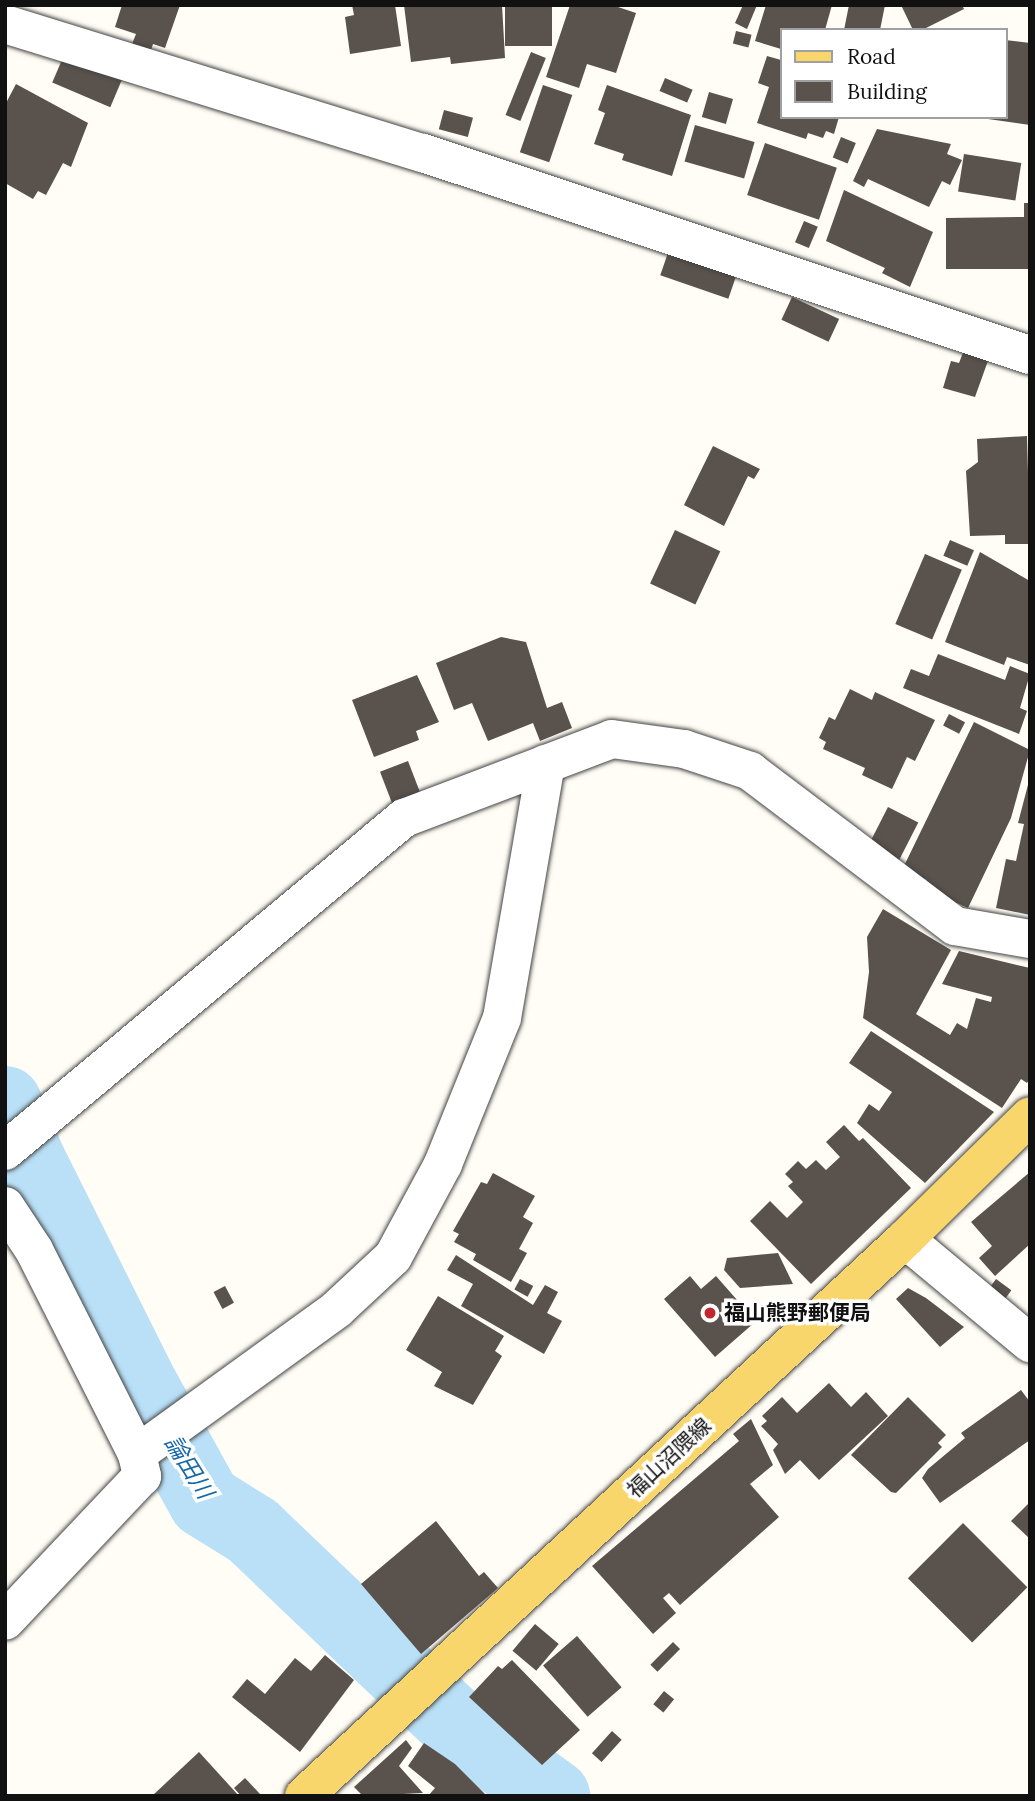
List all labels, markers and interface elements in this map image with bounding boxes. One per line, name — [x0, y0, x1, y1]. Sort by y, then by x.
legend — [780, 28, 1007, 119]
text: Road — [847, 43, 896, 70]
text: Building — [847, 78, 927, 105]
place label: 福山熊野郵便局 — [724, 1300, 871, 1326]
marker: 福山熊野郵便局 — [702, 1305, 718, 1321]
street label: 福山沼隈線 — [622, 1413, 716, 1503]
water label: 論田川 — [159, 1430, 219, 1504]

